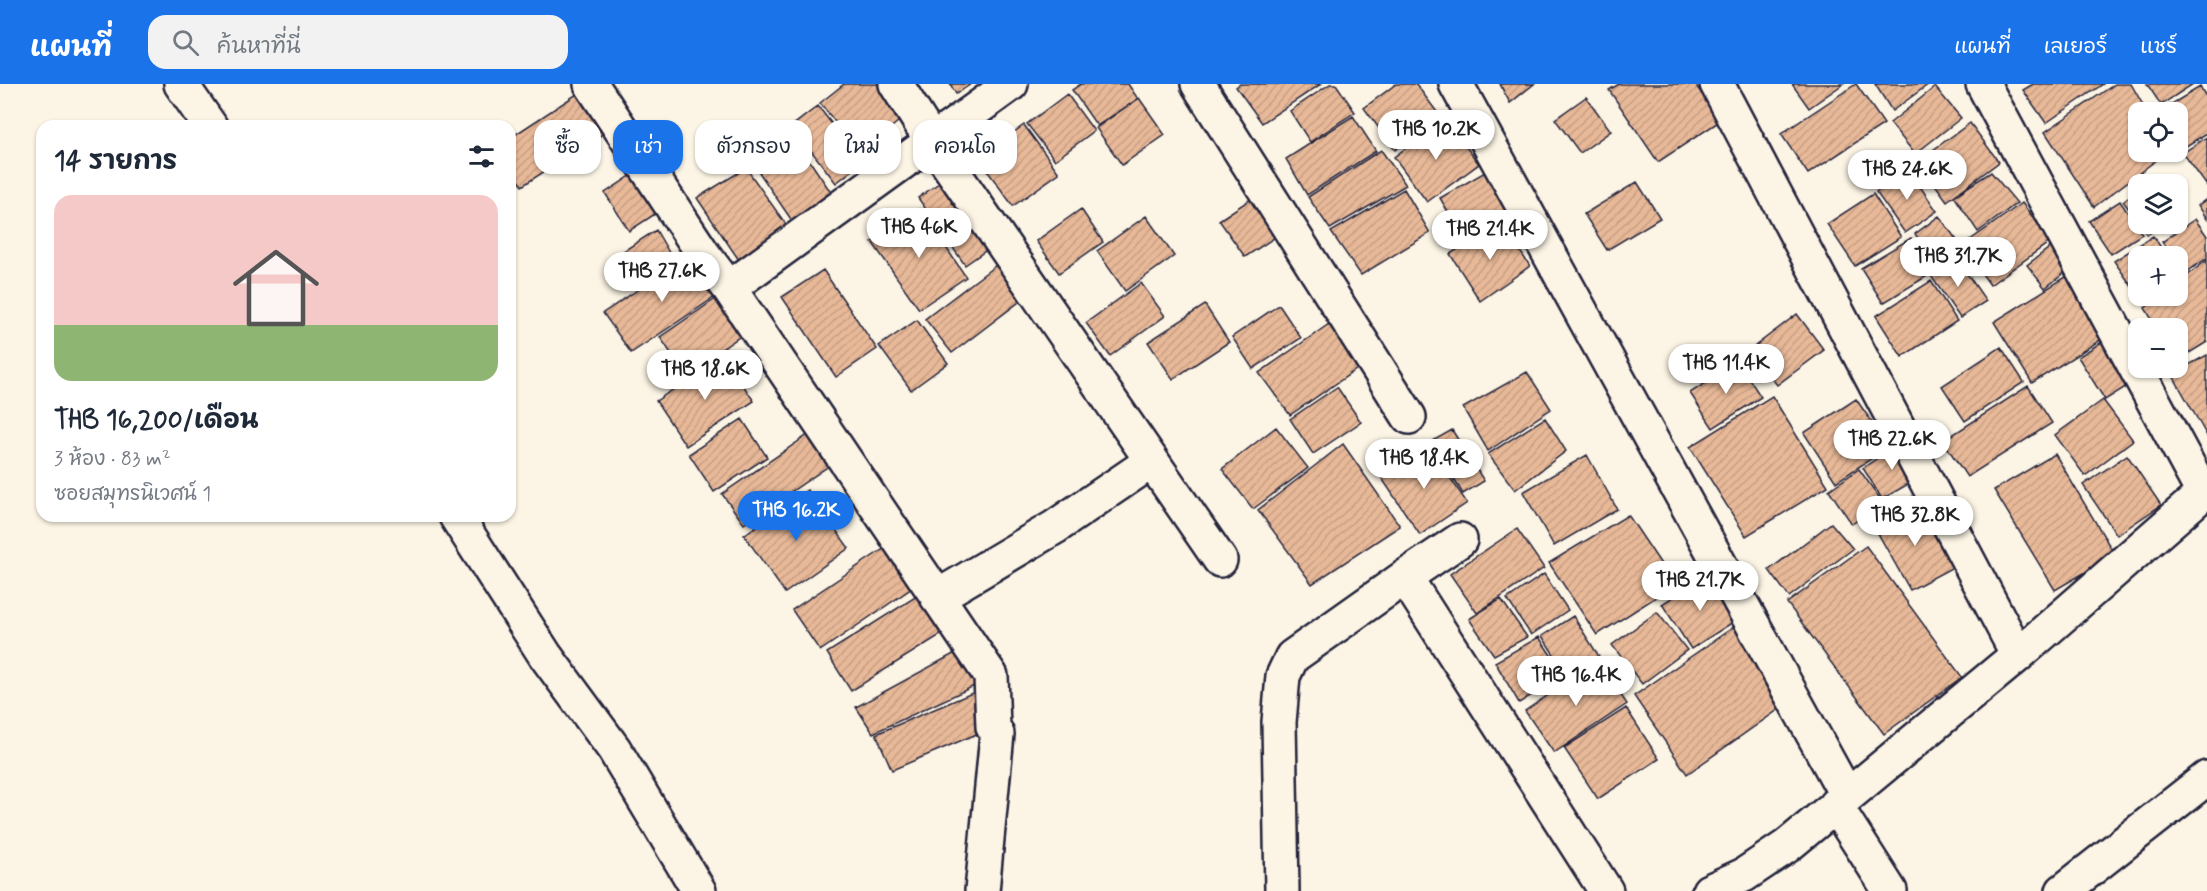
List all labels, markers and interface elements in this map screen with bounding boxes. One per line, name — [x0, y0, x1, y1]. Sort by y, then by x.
search box — [148, 15, 568, 69]
icon: search — [169, 26, 202, 59]
text: แผนที่ — [30, 30, 112, 67]
text: ค้นหาที่นี่ — [217, 33, 301, 61]
text: แผนที่ — [1954, 33, 2011, 61]
text: เลเยอร์ — [2044, 33, 2107, 61]
text: แชร์ — [2140, 33, 2177, 61]
map controls — [2128, 102, 2188, 378]
button: locate — [2128, 102, 2188, 162]
pin: THB 10.2K — [1367, 110, 1505, 161]
text: THB 10.2K — [1392, 116, 1480, 143]
chip: ซื้อ — [534, 120, 601, 174]
chip: เช่า — [613, 120, 683, 174]
chip: ตัวกรอง — [695, 120, 812, 174]
chip: ใหม่ — [824, 120, 901, 174]
chip: คอนโด — [913, 120, 1017, 174]
icon: filters — [465, 140, 498, 173]
text: 14 รายการ — [54, 145, 177, 179]
pin: THB 24.6K — [1838, 150, 1976, 201]
text: THB 24.6K — [1862, 156, 1952, 183]
button: layers — [2128, 174, 2188, 234]
pin: THB 46K — [864, 208, 974, 259]
pin: THB 21.4K — [1421, 210, 1559, 261]
text: THB 46K — [881, 214, 957, 241]
text: THB 21.4K — [1446, 216, 1534, 243]
icon: home — [222, 234, 330, 342]
pin: THB 31.7K — [1889, 237, 2027, 288]
text: THB 31.7K — [1914, 243, 2002, 270]
button: + — [2128, 246, 2188, 306]
pin: THB 27.6K — [593, 252, 731, 303]
text: THB 27.6K — [618, 258, 706, 285]
button: − — [2128, 318, 2188, 378]
pin: THB 11.4K — [1657, 344, 1795, 395]
pin: THB 18.6K — [636, 350, 774, 401]
text: THB 11.4K — [1682, 350, 1770, 377]
text: THB 18.6K — [661, 356, 749, 383]
text: THB 16,200/เดือน — [54, 404, 259, 438]
pin: THB 22.6K — [1823, 420, 1961, 471]
text: THB 22.6K — [1848, 426, 1936, 453]
pin: THB 18.4K — [1355, 439, 1493, 490]
text: THB 18.4K — [1379, 445, 1469, 472]
text: 3 ห้อง · 83 m² — [54, 446, 171, 473]
text: ซอยสมุทรนิเวศน์ 1 — [54, 481, 211, 508]
pin: THB 16.2K — [727, 491, 865, 542]
pin: THB 32.8K — [1846, 496, 1984, 547]
text: THB 16.2K — [752, 497, 840, 524]
text: THB 32.8K — [1870, 502, 1960, 529]
pin: THB 21.7K — [1631, 561, 1769, 612]
text: THB 21.7K — [1656, 567, 1744, 594]
pin: THB 16.4K — [1507, 656, 1645, 707]
text: THB 16.4K — [1531, 662, 1621, 689]

